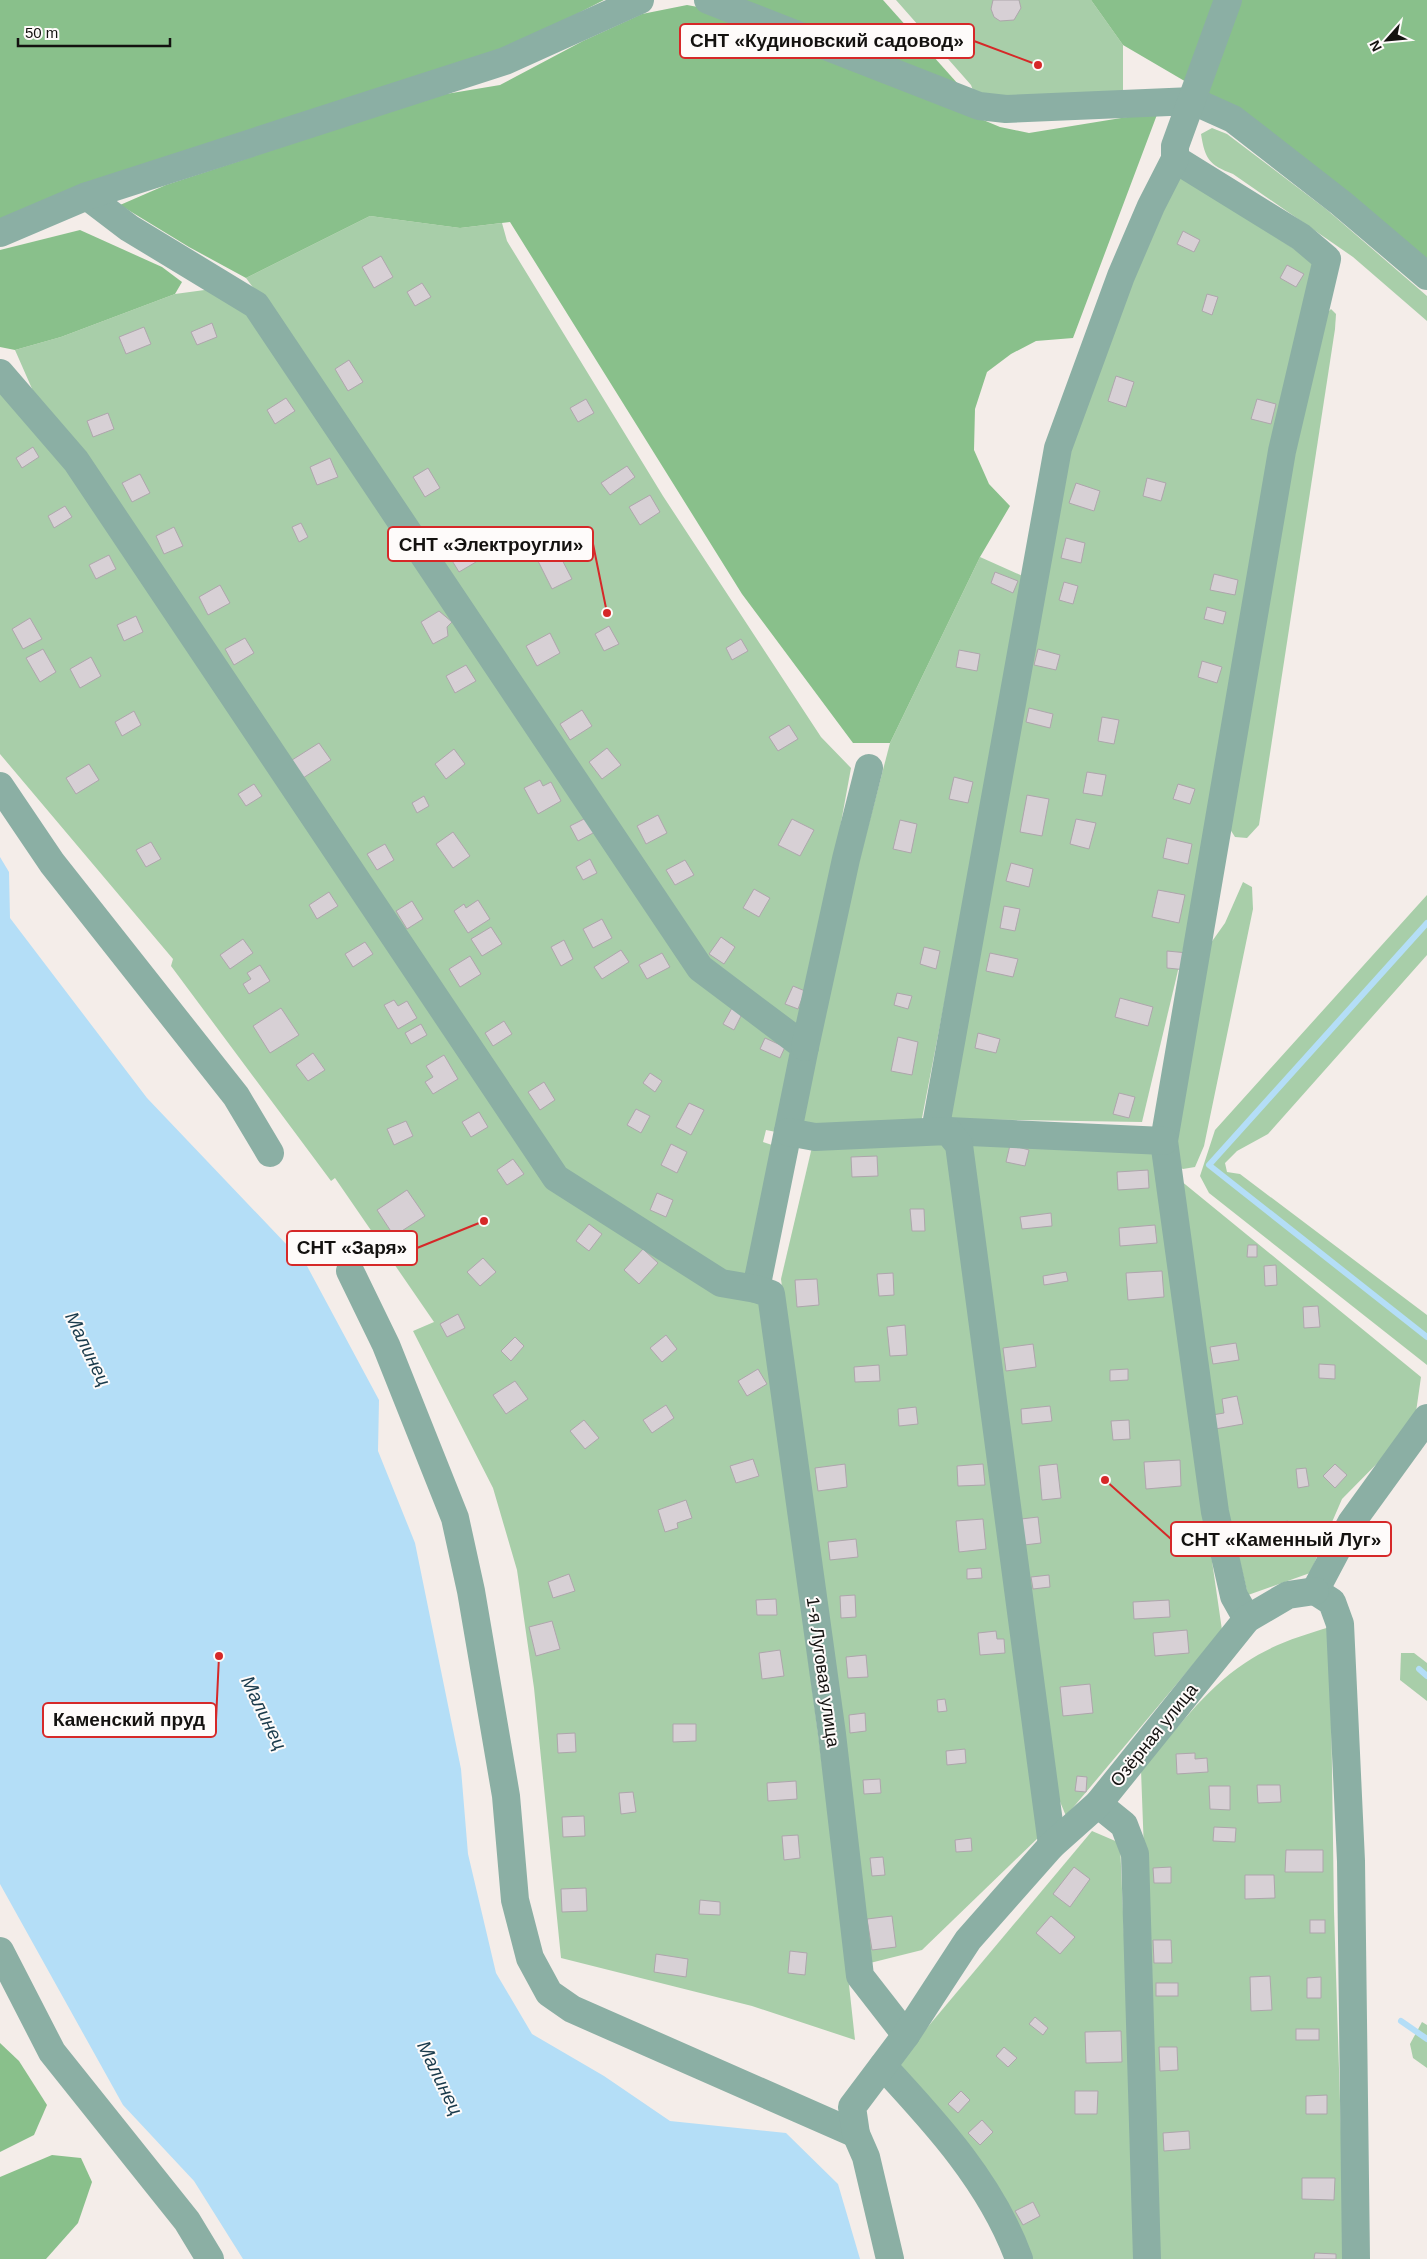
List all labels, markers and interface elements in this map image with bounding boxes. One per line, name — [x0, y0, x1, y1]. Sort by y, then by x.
scale bar — [18, 15, 170, 47]
north arrow — [1362, 15, 1412, 65]
text: 50 m — [25, 24, 58, 41]
callout: СНТ «Кудиновский садовод» — [680, 24, 974, 58]
text: СНТ «Кудиновский садовод» — [690, 30, 964, 51]
text: N — [1366, 38, 1385, 54]
callout: СНТ «Электроугли» — [388, 527, 593, 561]
text: СНТ «Электроугли» — [399, 534, 583, 555]
callout: СНТ «Заря» — [287, 1231, 417, 1265]
text: СНТ «Заря» — [297, 1237, 407, 1258]
water label: Малинец — [61, 1309, 115, 1389]
callout: СНТ «Каменный Луг» — [1171, 1522, 1391, 1556]
text: СНТ «Каменный Луг» — [1181, 1529, 1381, 1550]
street label: 1-я Луговая улица — [803, 1596, 844, 1749]
water label: Малинец — [237, 1673, 291, 1753]
street label: Озёрная улица — [1106, 1679, 1202, 1790]
callout: Каменский пруд — [43, 1703, 216, 1737]
text: Каменский пруд — [53, 1709, 205, 1730]
water label: Малинец — [413, 2038, 467, 2118]

